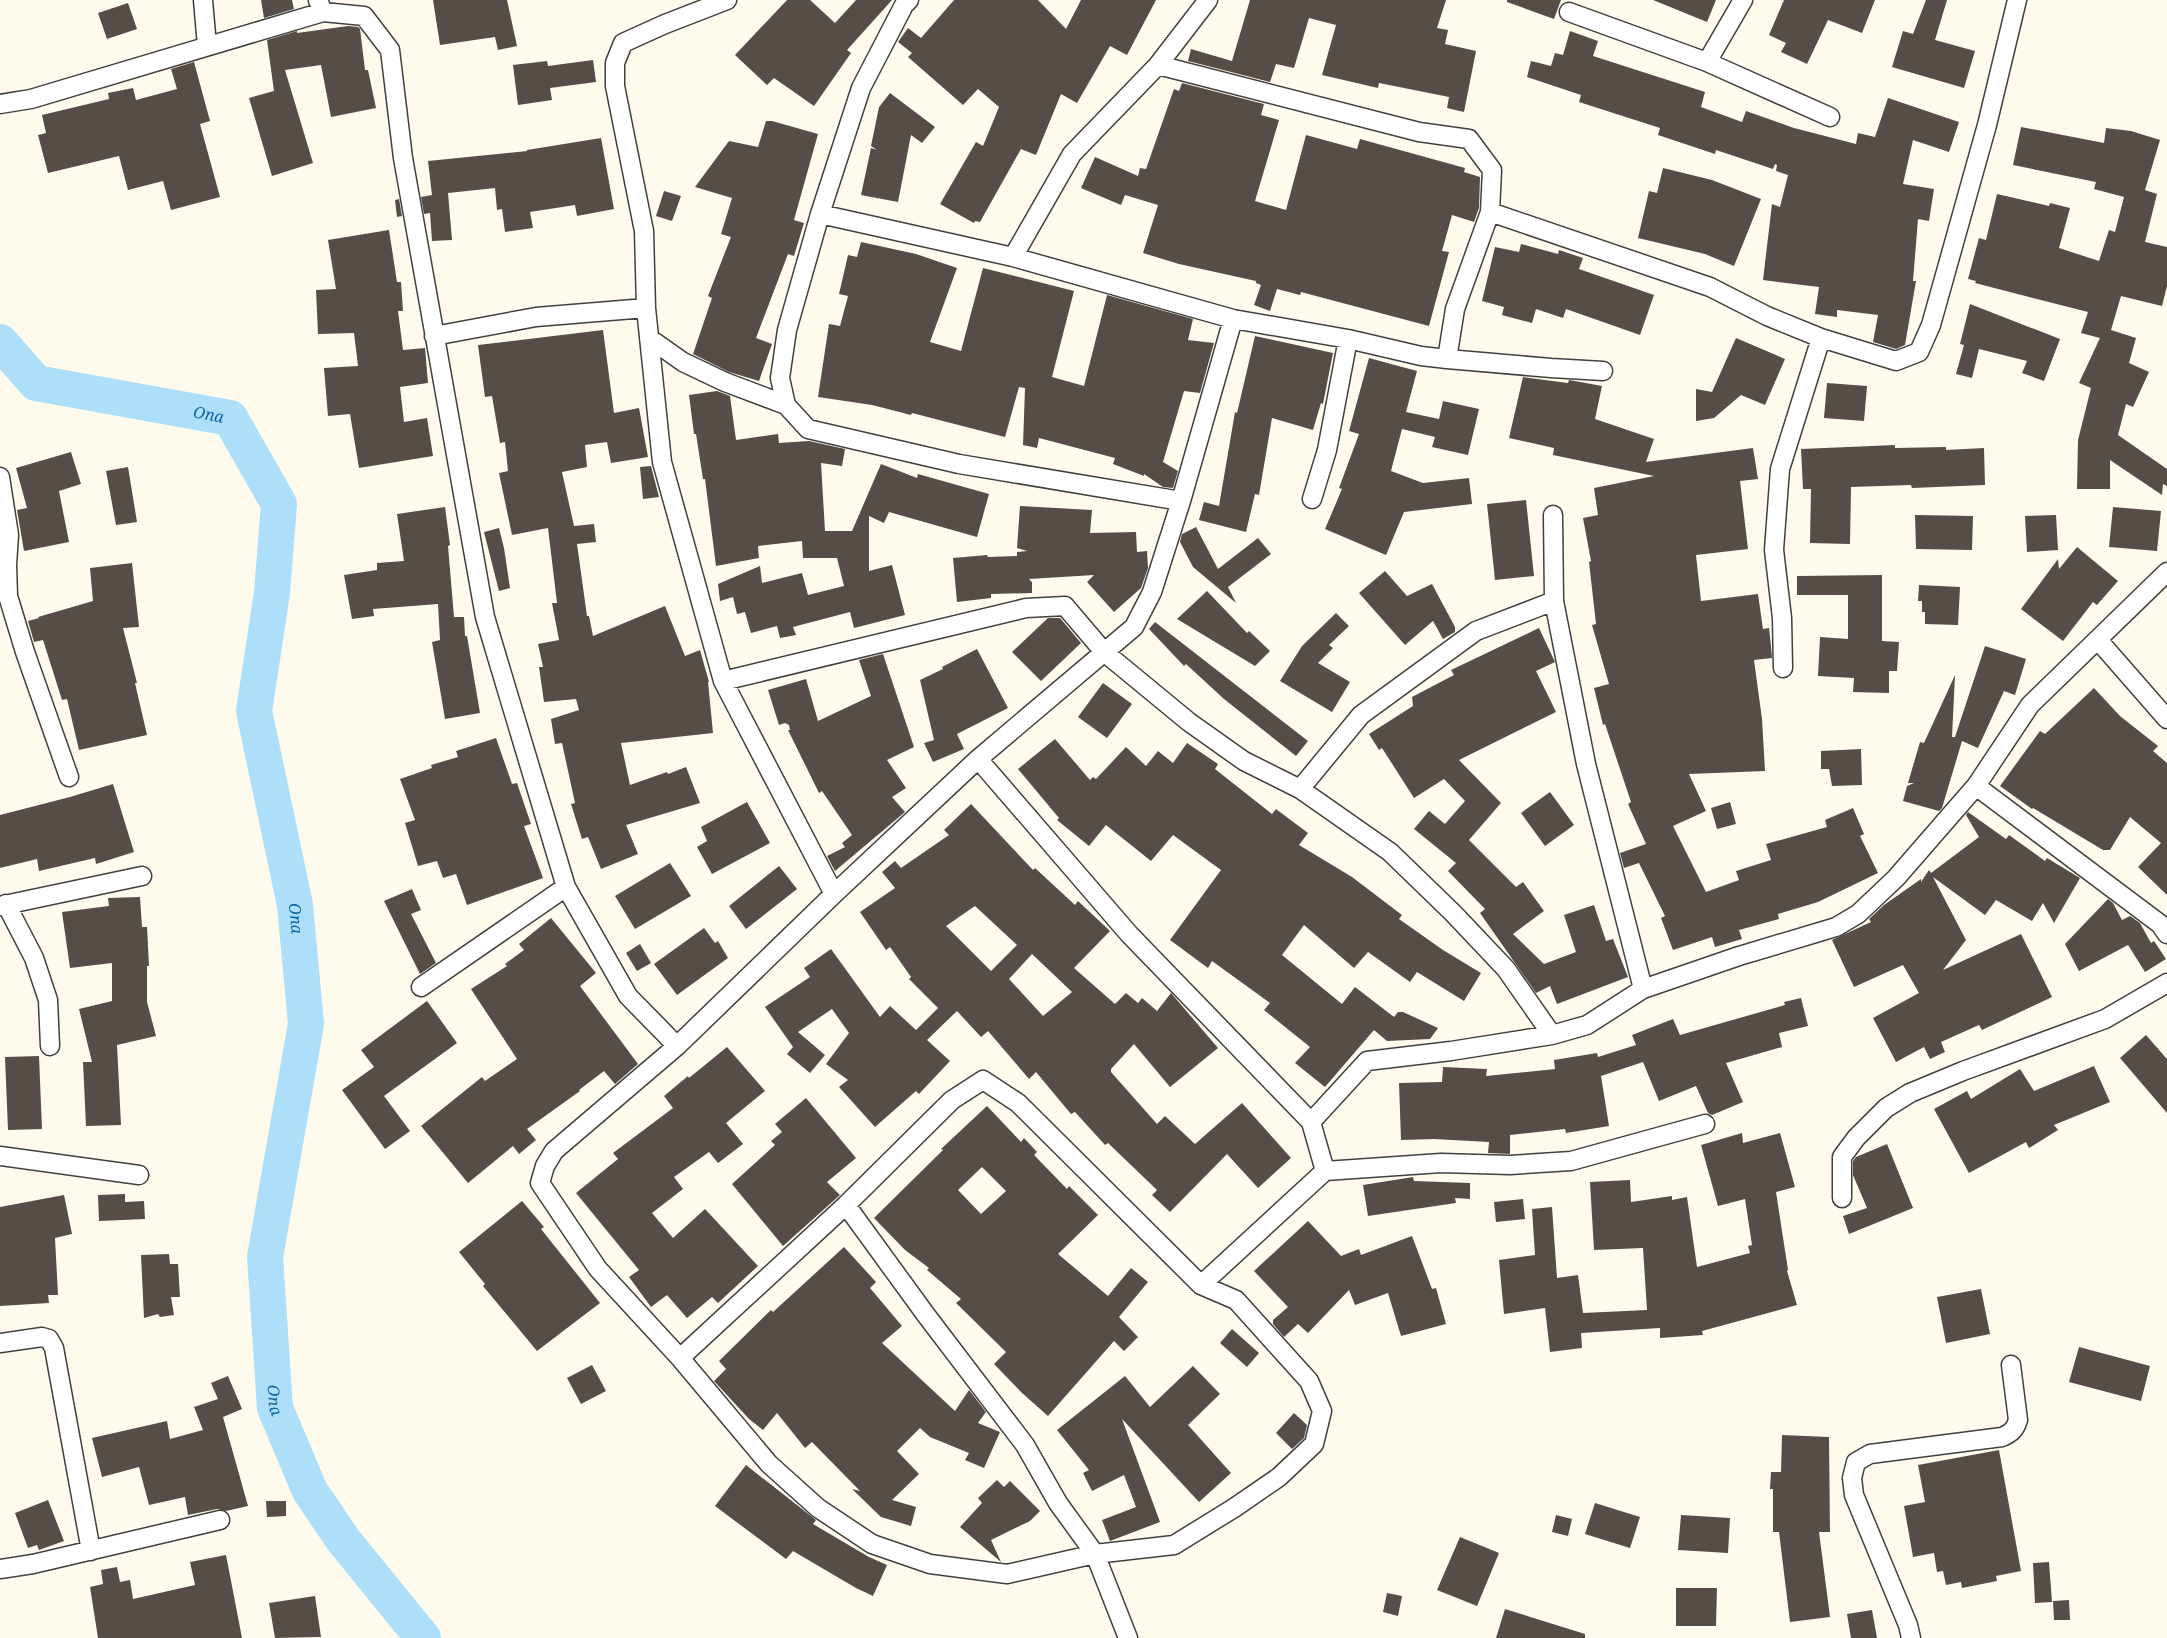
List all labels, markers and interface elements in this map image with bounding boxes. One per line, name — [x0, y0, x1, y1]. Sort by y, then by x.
water label: Ona — [192, 401, 226, 428]
water label: Ona — [284, 902, 309, 935]
water label: Ona — [262, 1384, 288, 1420]

